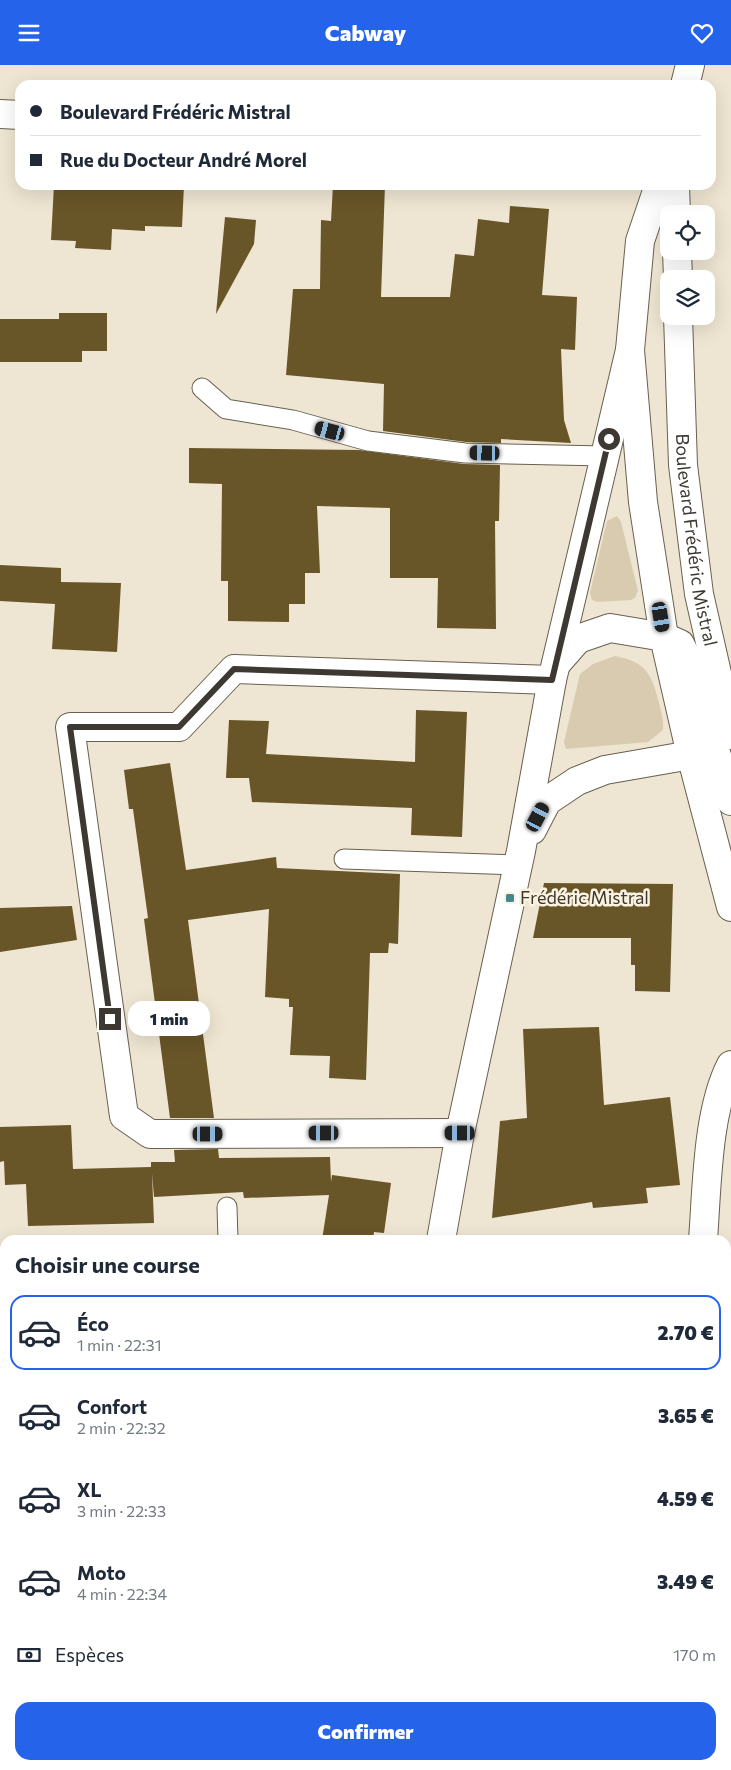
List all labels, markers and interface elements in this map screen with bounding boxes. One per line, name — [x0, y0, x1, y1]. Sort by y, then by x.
icon: menu — [15, 19, 43, 47]
text: Cabway — [325, 19, 406, 46]
icon: heart — [688, 19, 716, 47]
text: Boulevard Frédéric Mistral — [60, 100, 291, 123]
text: Rue du Docteur André Morel — [60, 148, 307, 171]
map controls — [660, 205, 715, 325]
button: locate — [660, 205, 715, 260]
button: layers — [660, 270, 715, 325]
car — [313, 420, 346, 442]
route start — [598, 428, 620, 450]
street label: Boulevard Frédéric Mistral — [672, 433, 722, 648]
car — [469, 445, 500, 461]
car — [651, 601, 670, 633]
car — [524, 800, 551, 834]
place label: Frédéric Mistral — [520, 886, 649, 908]
marker: Frédéric Mistral — [504, 892, 516, 904]
callout: 1 min — [128, 1001, 210, 1037]
route end — [99, 1008, 121, 1030]
text: 1 min — [150, 1009, 188, 1028]
car — [309, 1126, 339, 1141]
car — [445, 1126, 475, 1141]
car — [193, 1127, 223, 1142]
text: Choisir une course — [15, 1251, 200, 1278]
icon: car — [17, 1310, 62, 1355]
text: Éco — [77, 1312, 109, 1335]
text: 2.70 € — [658, 1321, 714, 1344]
text: 1 min · 22:31 — [77, 1335, 162, 1354]
icon: car — [17, 1393, 62, 1438]
text: Confort — [77, 1395, 147, 1418]
text: 3.65 € — [658, 1404, 714, 1427]
text: 2 min · 22:32 — [77, 1418, 166, 1437]
icon: car — [17, 1476, 62, 1521]
text: XL — [77, 1478, 102, 1501]
text: 4.59 € — [657, 1487, 714, 1510]
text: 3 min · 22:33 — [77, 1501, 166, 1520]
icon: car — [17, 1559, 62, 1604]
text: Moto — [77, 1561, 126, 1584]
text: 3.49 € — [657, 1570, 714, 1593]
text: 4 min · 22:34 — [77, 1584, 167, 1603]
icon: cash — [15, 1641, 43, 1669]
text: Espèces — [55, 1643, 124, 1666]
text: 170 m — [673, 1645, 716, 1664]
button: Confirmer — [15, 1702, 716, 1760]

